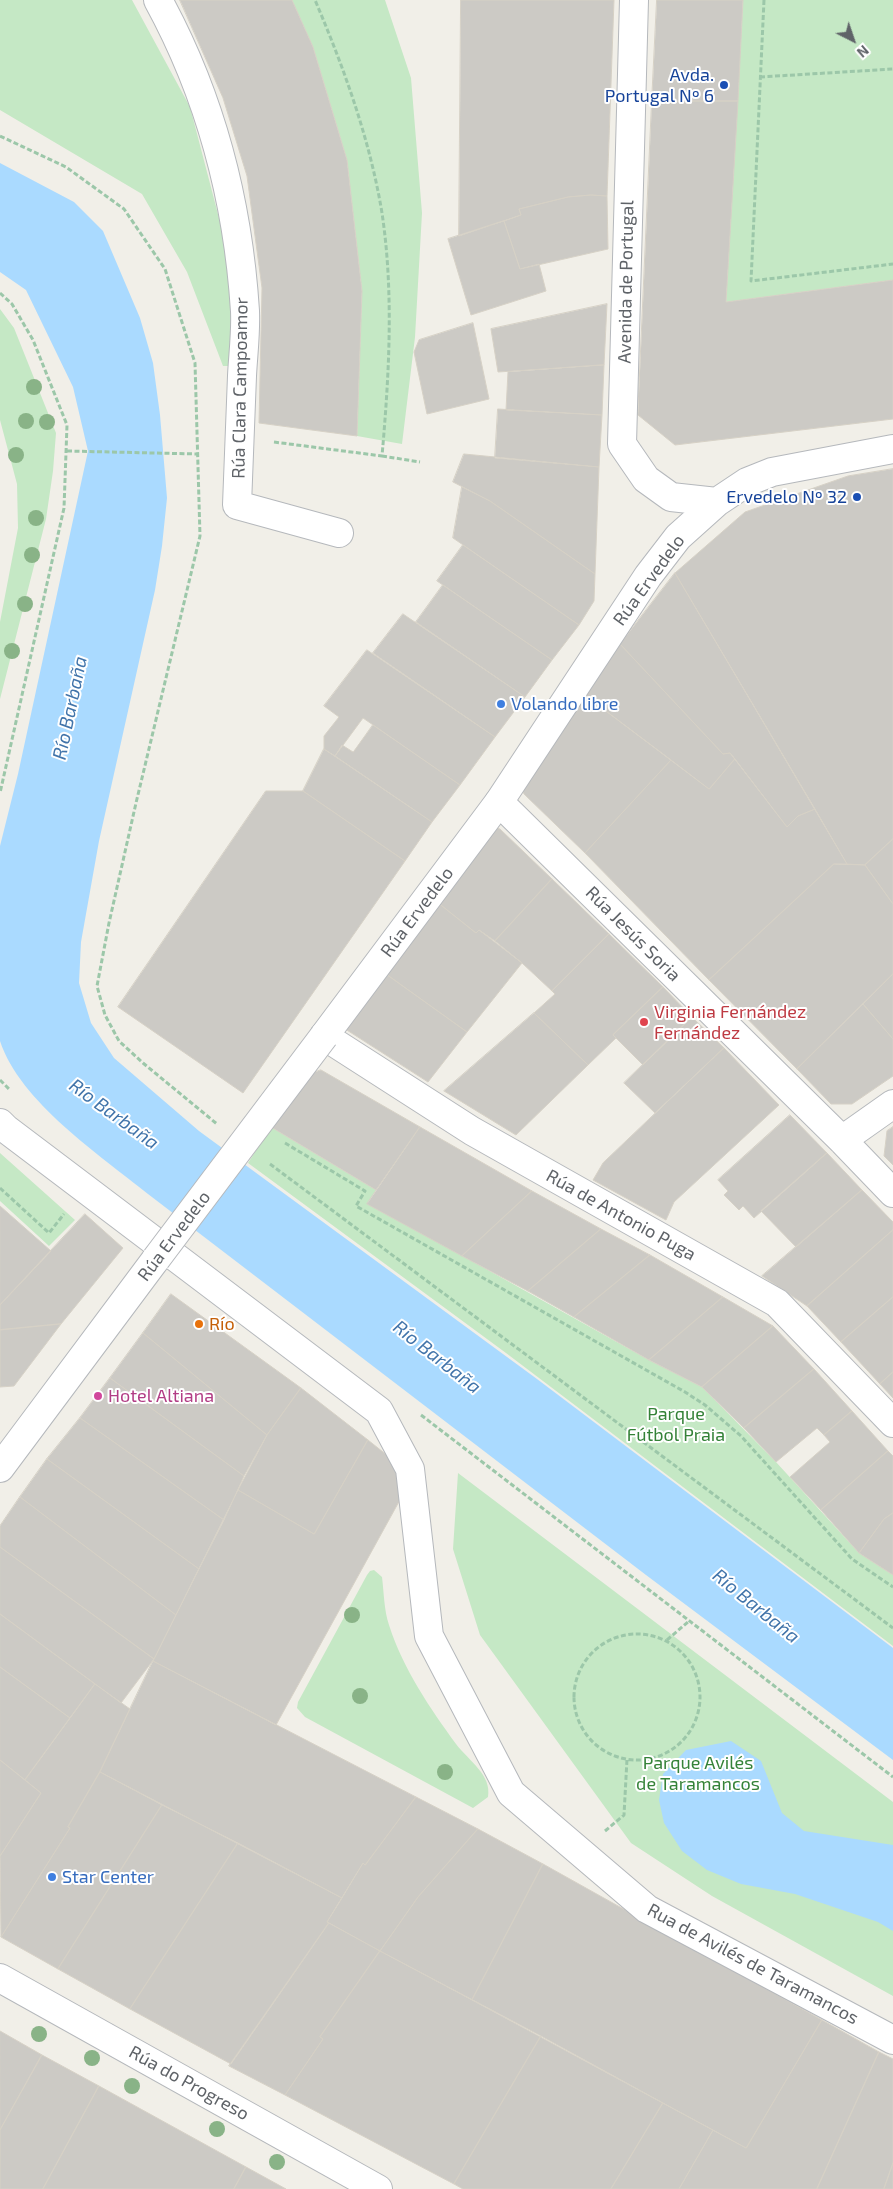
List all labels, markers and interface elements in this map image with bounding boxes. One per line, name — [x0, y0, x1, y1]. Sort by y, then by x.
north arrow — [828, 15, 878, 65]
text: N — [854, 42, 873, 61]
place label: Avda. Portugal Nº 6 — [605, 64, 714, 106]
marker: Avda. Portugal Nº 6 — [718, 79, 730, 91]
street label: Avenida de Portugal — [614, 200, 638, 364]
street label: Rúa Clara Campoamor — [228, 297, 252, 479]
place label: Ervedelo Nº 32 — [726, 486, 847, 508]
marker: Ervedelo Nº 32 — [851, 491, 863, 503]
street label: Rúa Ervedelo — [609, 530, 689, 630]
water label: Río Barbaña — [48, 654, 92, 762]
place label: Volando libre — [511, 693, 618, 715]
marker: Volando libre — [495, 698, 507, 710]
street label: Rúa Ervedelo — [376, 863, 458, 961]
street label: Rúa Jesús Soria — [581, 882, 685, 986]
place label: Virginia Fernández Fernández — [654, 1001, 806, 1044]
marker: Virginia Fernández Fernández — [638, 1016, 650, 1028]
water label: Río Barbaña — [65, 1074, 163, 1154]
street label: Rúa de Antonio Puga — [542, 1165, 700, 1265]
street label: Rúa Ervedelo — [133, 1187, 215, 1285]
place label: Río — [209, 1313, 235, 1335]
water label: Río Barbaña — [389, 1316, 485, 1398]
marker: Río — [193, 1318, 205, 1330]
place label: Hotel Altiana — [108, 1385, 214, 1407]
marker: Hotel Altiana — [92, 1390, 104, 1402]
park label: Parque Fútbol Praia — [627, 1403, 725, 1446]
water label: Río Barbaña — [708, 1564, 804, 1648]
park label: Parque Avilés de Taramancos — [636, 1752, 760, 1795]
place label: Star Center — [62, 1866, 154, 1888]
marker: Star Center — [46, 1871, 58, 1883]
street label: Rua de Avilés de Taramancos — [644, 1899, 862, 2029]
street label: Rúa do Progreso — [125, 2041, 253, 2125]

